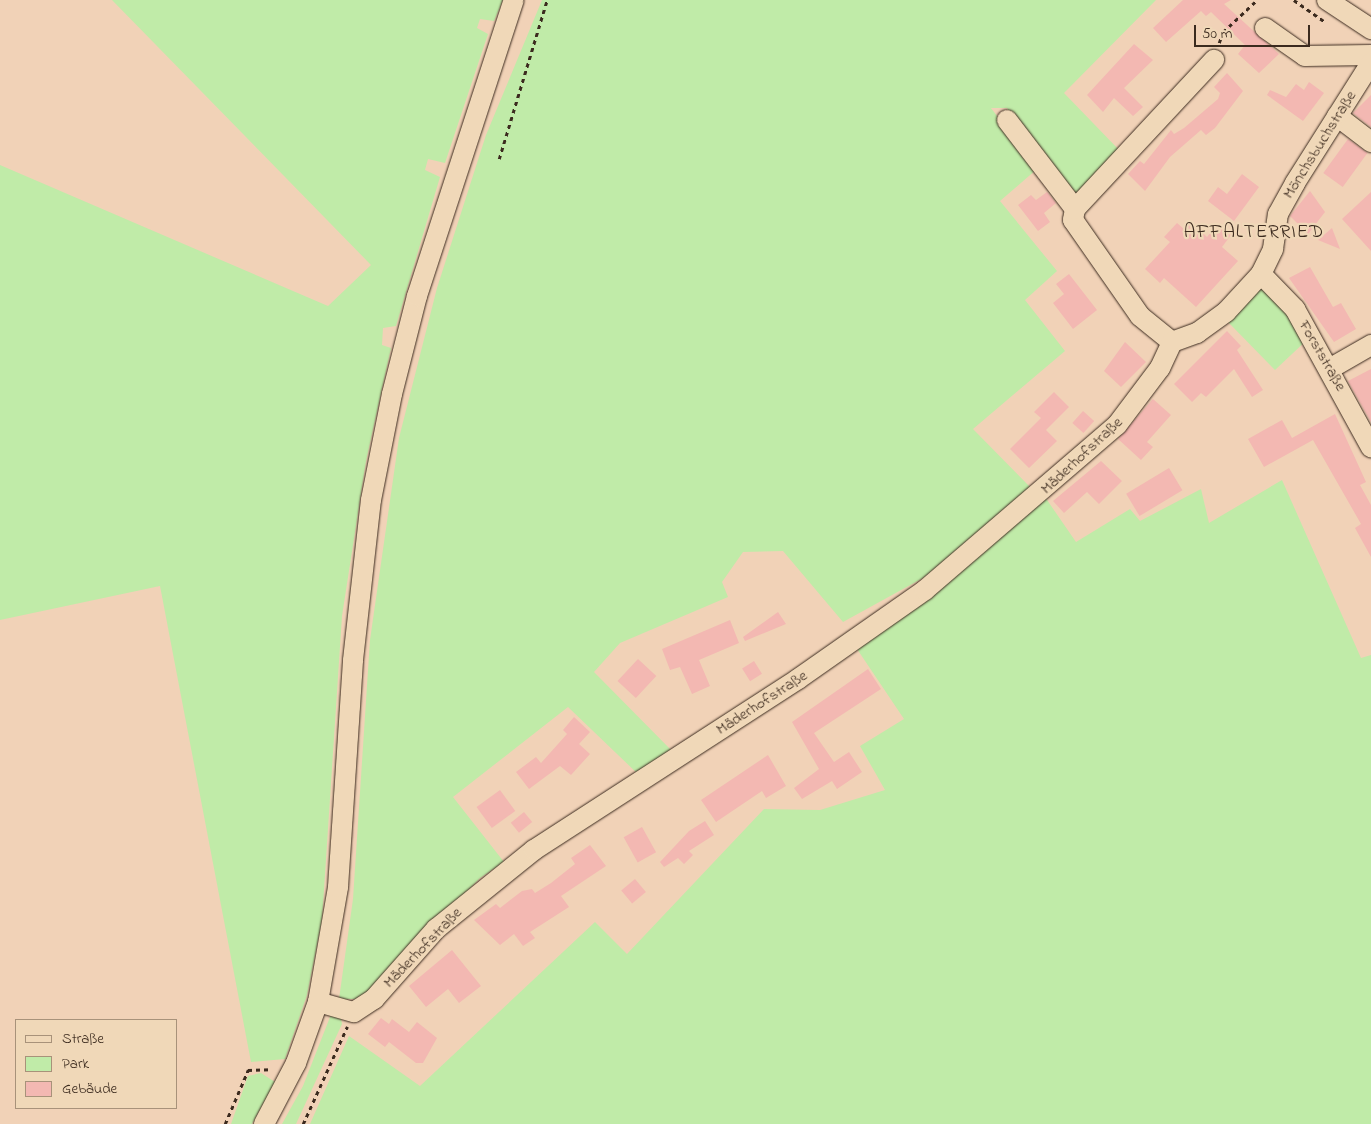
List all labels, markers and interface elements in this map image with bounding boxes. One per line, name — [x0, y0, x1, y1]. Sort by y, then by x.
scale bar — [1196, 15, 1312, 47]
text: 50 m — [1202, 23, 1232, 45]
street label: Mönchsbuchstraße — [1279, 87, 1361, 203]
district label: AFFALTERRIED — [1182, 222, 1326, 244]
street label: Forststraße — [1294, 317, 1350, 395]
street label: Mäderhofstraße — [1037, 413, 1127, 499]
street label: Mäderhofstraße — [713, 666, 811, 740]
street label: Mäderhofstraße — [380, 904, 466, 992]
legend — [15, 1019, 178, 1109]
text: Straße — [62, 1028, 104, 1050]
text: Park — [62, 1053, 89, 1075]
text: Gebäude — [62, 1078, 117, 1100]

